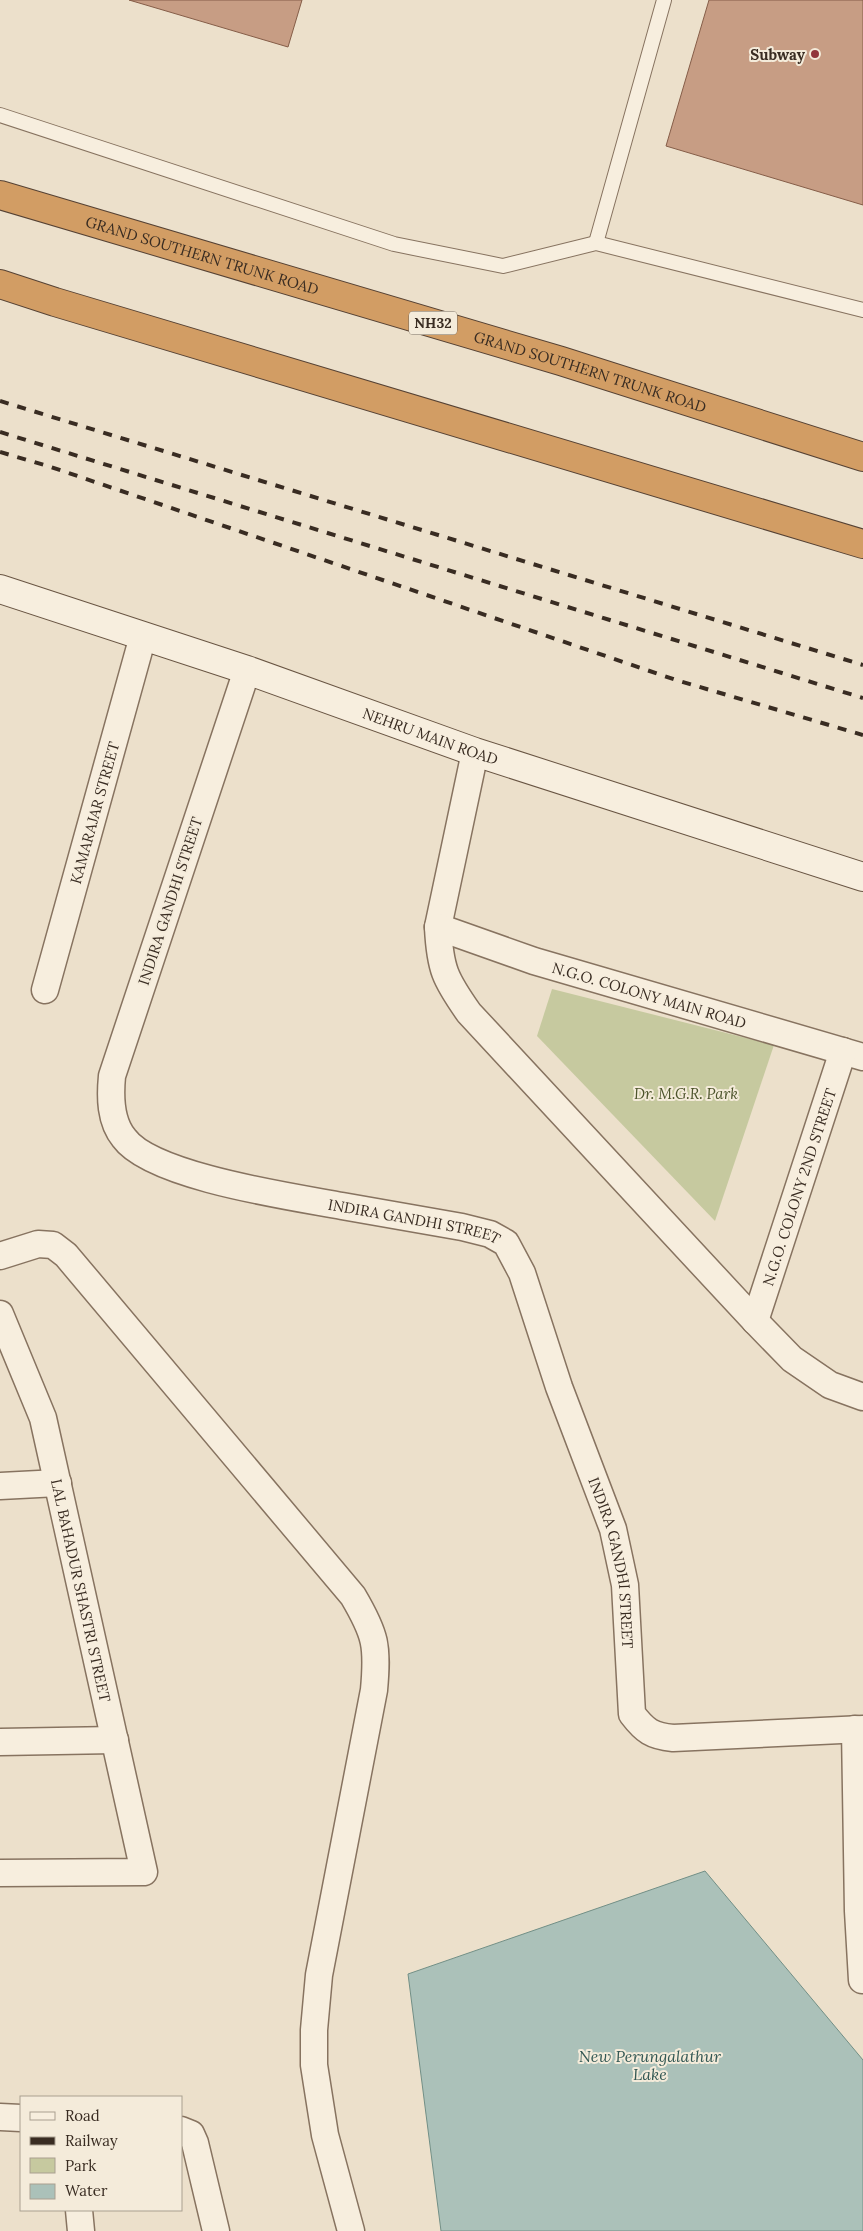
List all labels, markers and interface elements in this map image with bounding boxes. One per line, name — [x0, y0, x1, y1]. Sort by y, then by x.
place label: Subway — [750, 45, 806, 64]
marker: Subway — [809, 48, 821, 60]
street label: GRAND SOUTHERN TRUNK ROAD — [83, 211, 321, 298]
road number: NH32 — [409, 312, 457, 334]
street label: GRAND SOUTHERN TRUNK ROAD — [472, 326, 709, 416]
street label: NEHRU MAIN ROAD — [360, 703, 501, 768]
street label: KAMARAJAR STREET — [65, 739, 123, 886]
street label: INDIRA GANDHI STREET — [134, 814, 206, 987]
street label: N.G.O. COLONY MAIN ROAD — [550, 957, 749, 1032]
park label: Dr. M.G.R. Park — [634, 1084, 738, 1103]
street label: N.G.O. COLONY 2ND STREET — [758, 1086, 840, 1288]
street label: INDIRA GANDHI STREET — [327, 1194, 505, 1248]
street label: INDIRA GANDHI STREET — [585, 1474, 638, 1650]
street label: LAL BAHADUR SHASTRI STREET — [47, 1477, 115, 1704]
water label: New Perungalathur Lake — [579, 2046, 722, 2084]
legend — [20, 2096, 182, 2211]
text: Road — [65, 2106, 100, 2125]
text: Railway — [65, 2131, 118, 2150]
text: Park — [65, 2156, 96, 2175]
text: Water — [65, 2181, 108, 2200]

